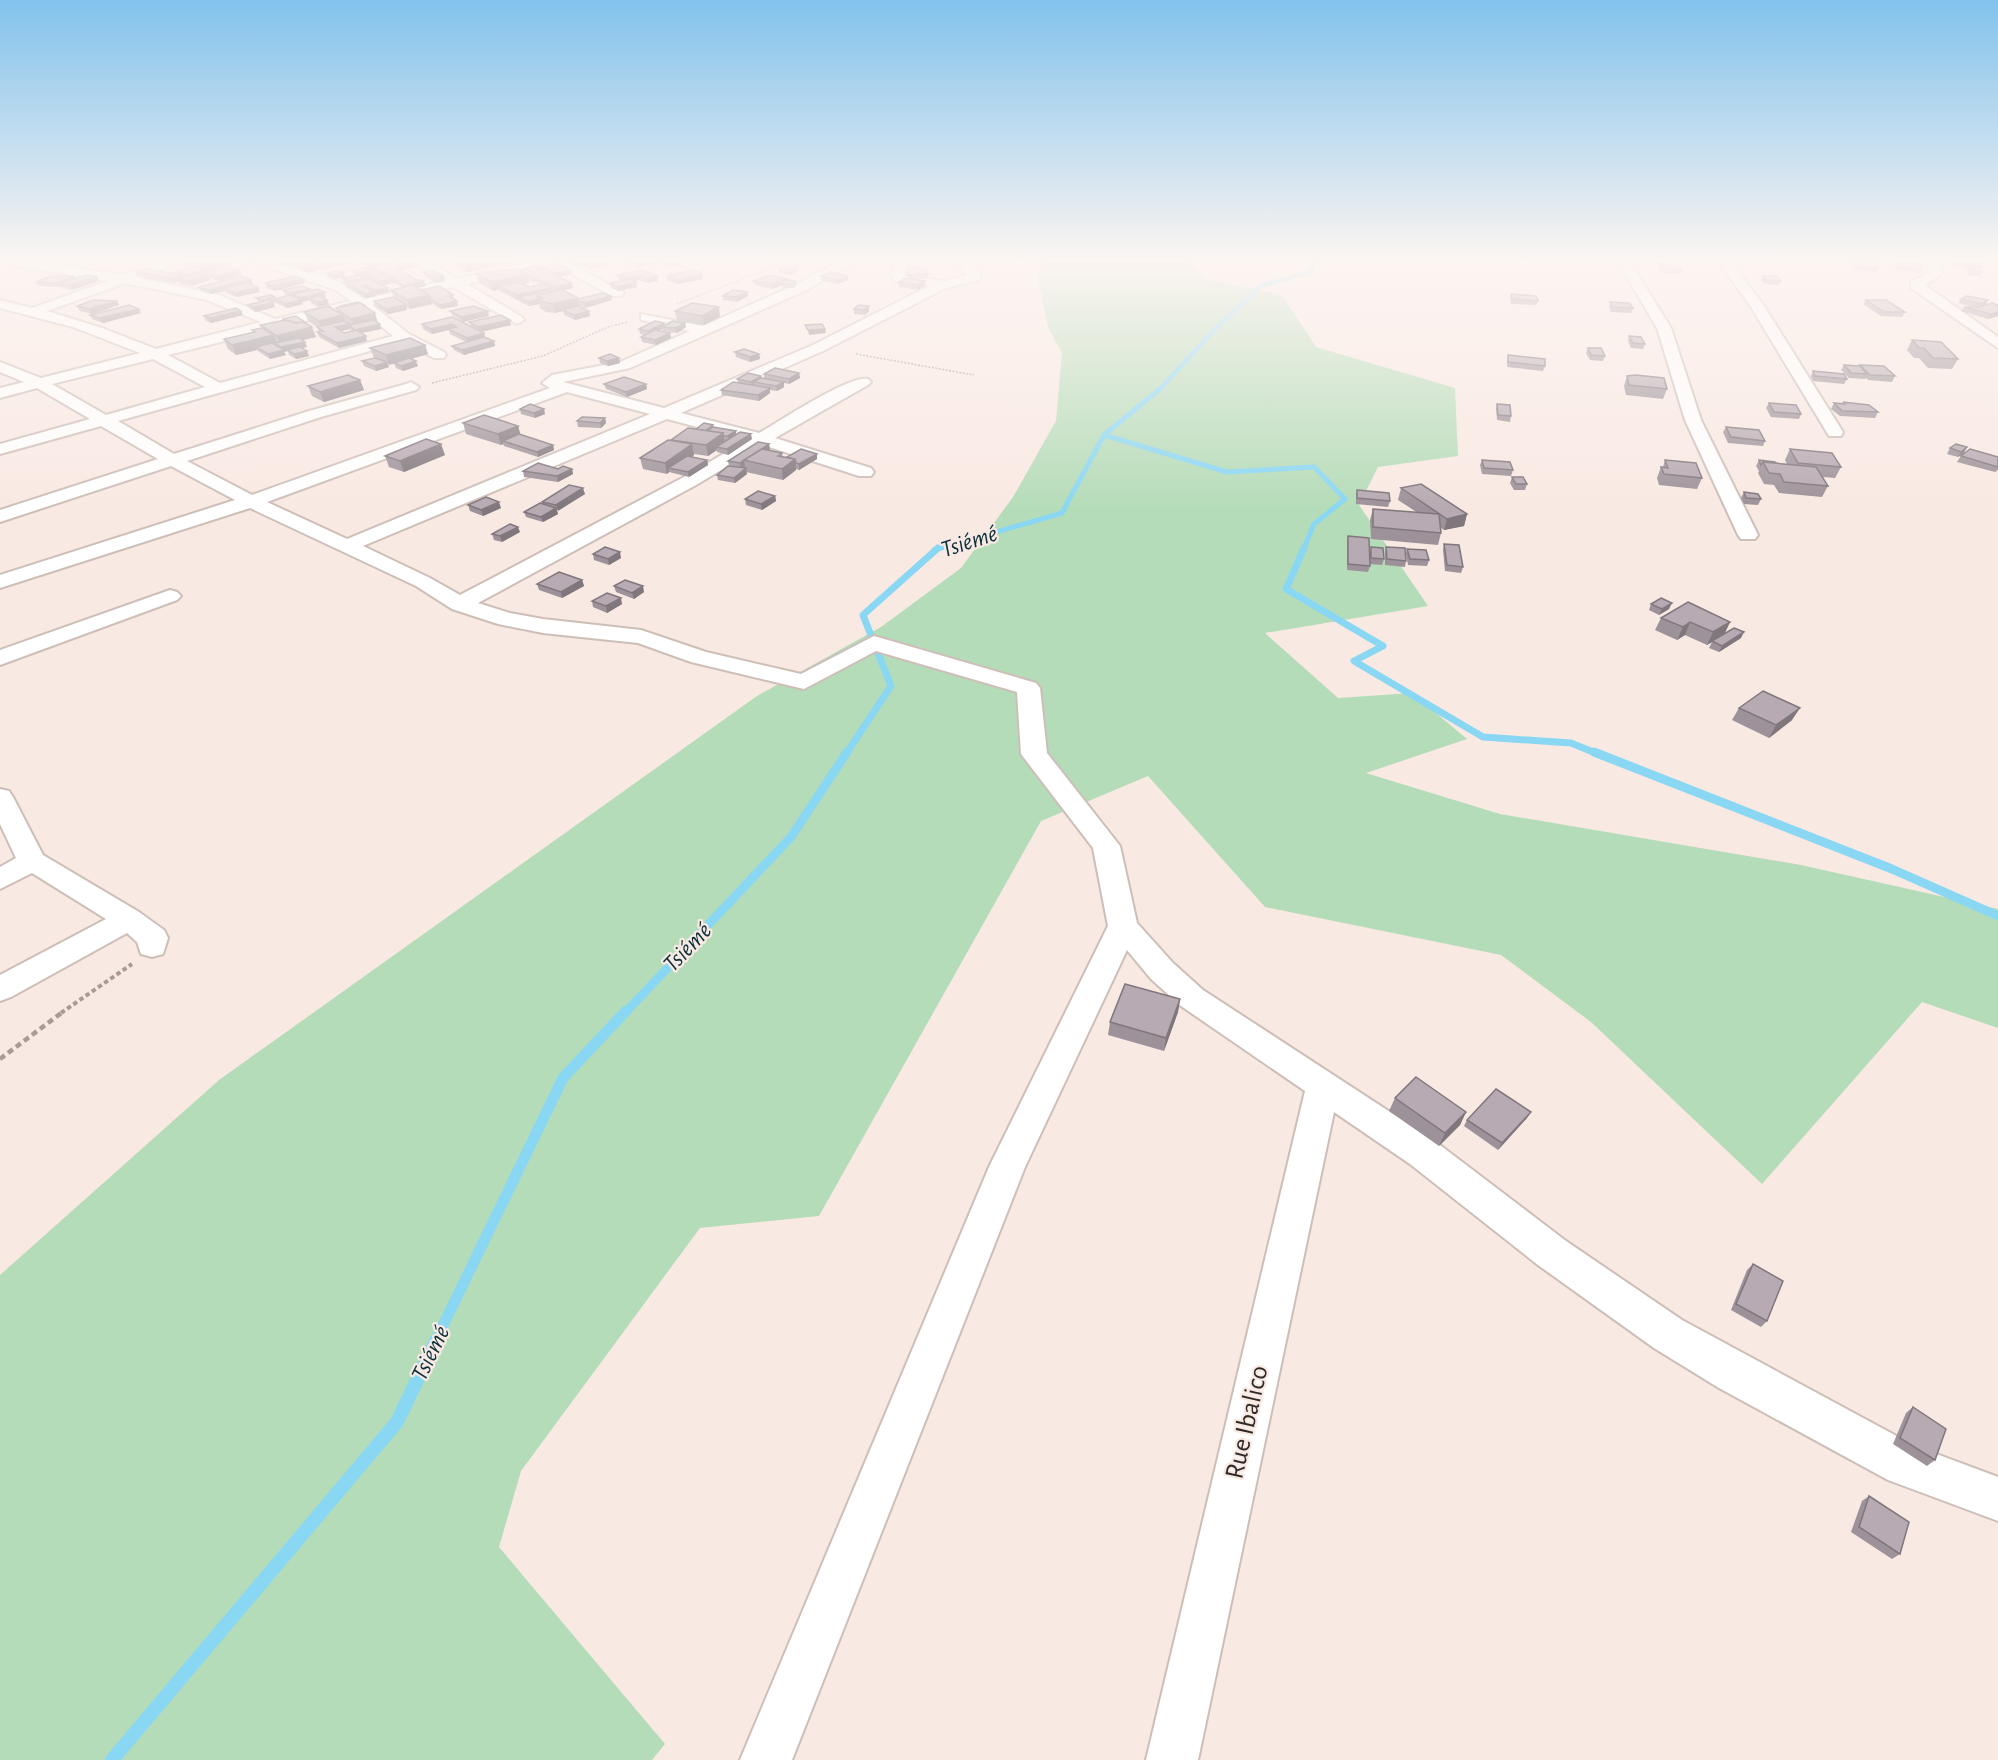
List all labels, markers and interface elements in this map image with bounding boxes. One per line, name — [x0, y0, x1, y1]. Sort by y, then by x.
water label: Tsiémé — [938, 522, 1001, 562]
water label: Tsiémé — [659, 919, 716, 977]
water label: Tsiémé — [407, 1322, 454, 1385]
street label: Rue Ibalico — [1220, 1363, 1273, 1481]

